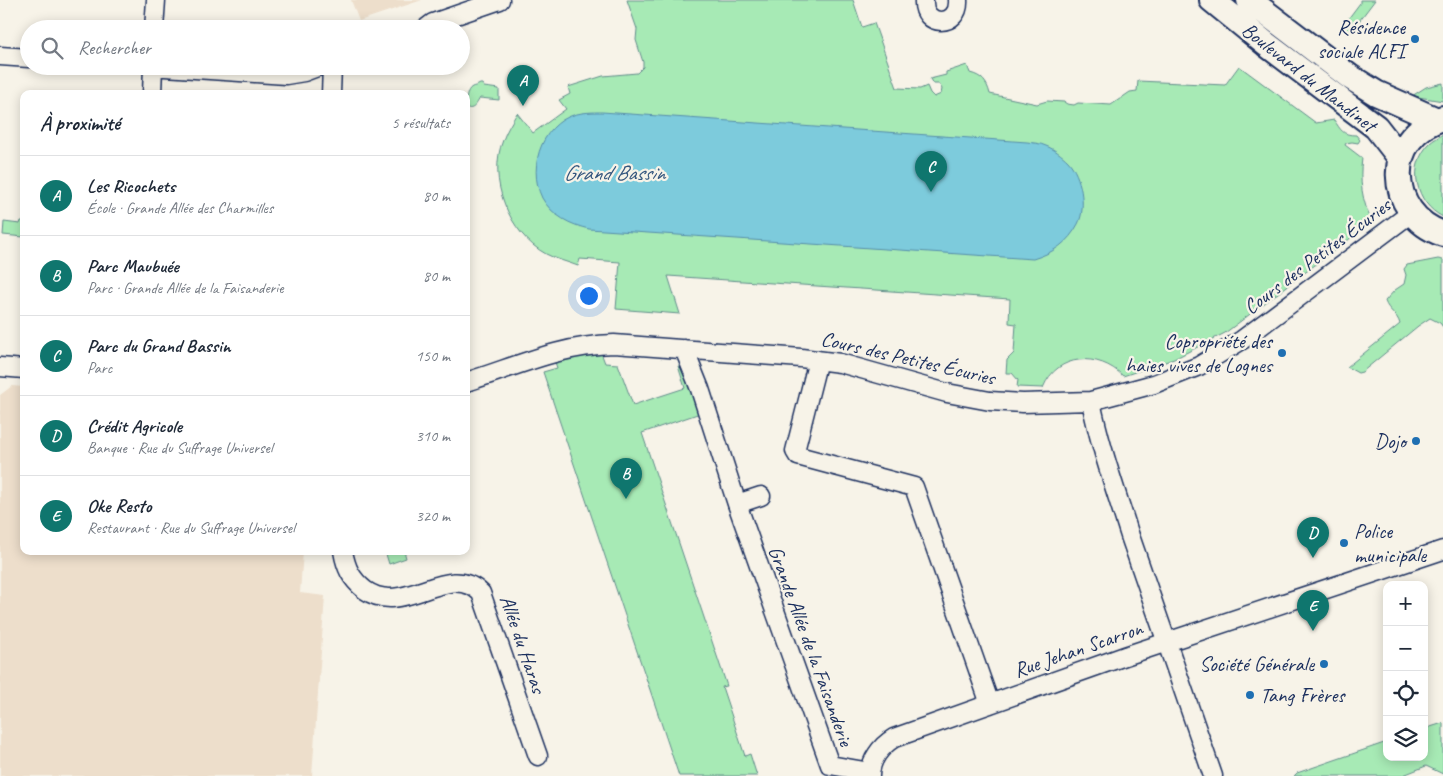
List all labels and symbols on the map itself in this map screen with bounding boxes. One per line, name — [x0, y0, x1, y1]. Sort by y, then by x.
place label: Résidence sociale ALFI — [1318, 14, 1410, 64]
street label: Boulevard du Mandinet — [1237, 17, 1384, 139]
marker: Résidence sociale ALFI — [1409, 33, 1421, 45]
pin: A — [507, 65, 539, 106]
pin: C — [915, 151, 947, 192]
water label: Grand Bassin — [563, 159, 667, 187]
street label: Cours des Petites Écuries — [1238, 191, 1397, 320]
your location — [576, 283, 602, 309]
street label: Cours des Petites Écuries — [819, 325, 999, 391]
place label: Copropriété des haies vives de Lognes — [1126, 328, 1274, 378]
marker: Copropriété des haies vives de Lognes — [1276, 347, 1288, 359]
place label: Dojo — [1375, 428, 1409, 454]
marker: Dojo — [1410, 435, 1422, 447]
pin: B — [610, 458, 642, 499]
pin: D — [1297, 517, 1329, 558]
place label: Police municipale — [1354, 518, 1427, 568]
marker: Police municipale — [1338, 537, 1350, 549]
street label: Grande Allée de la Faisanderie — [763, 542, 860, 751]
pin: E — [1297, 590, 1329, 631]
street label: Allée du Haras — [494, 592, 552, 698]
street label: Rue Jehan Scarron — [1010, 614, 1147, 683]
place label: Société Générale — [1199, 651, 1315, 677]
marker: Société Générale — [1318, 658, 1330, 670]
place label: Tang Frères — [1260, 682, 1346, 708]
marker: Tang Frères — [1244, 689, 1256, 701]

